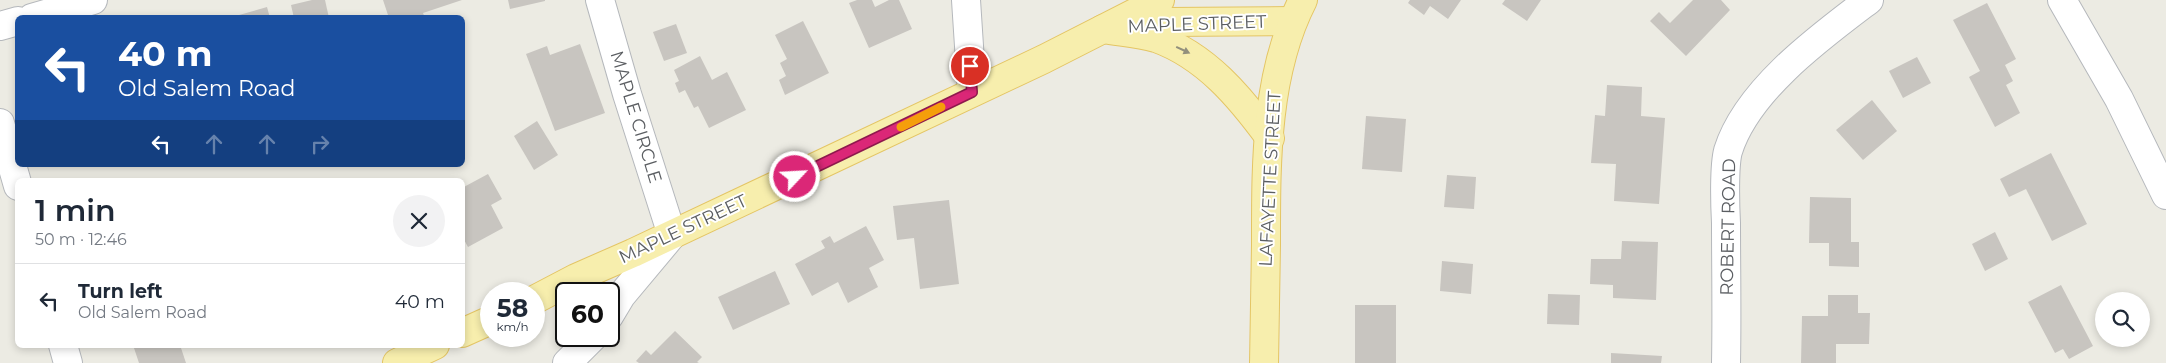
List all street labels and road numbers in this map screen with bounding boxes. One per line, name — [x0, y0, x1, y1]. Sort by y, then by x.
street label: MAPLE STREET — [1127, 11, 1267, 37]
street label: MAPLE CIRCLE — [605, 48, 667, 186]
street label: LAFAYETTE STREET — [1254, 90, 1286, 267]
street label: ROBERT ROAD — [1716, 158, 1740, 296]
street label: MAPLE STREET — [615, 189, 751, 268]

